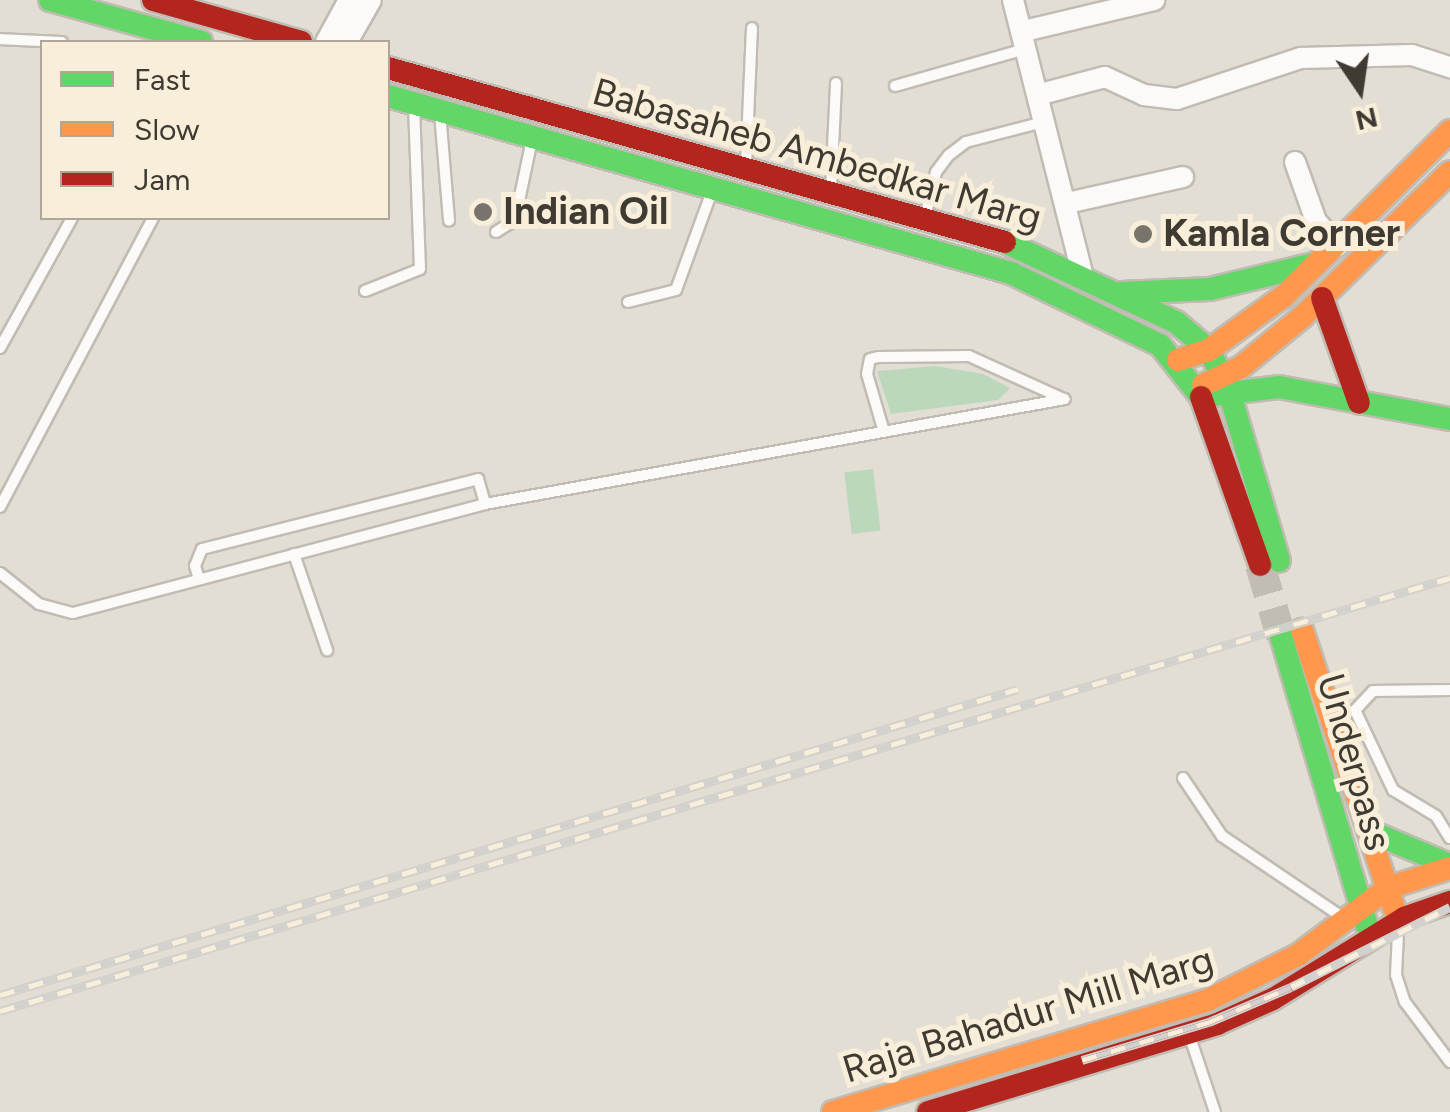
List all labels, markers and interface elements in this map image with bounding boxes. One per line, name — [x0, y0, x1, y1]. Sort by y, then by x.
legend — [40, 40, 390, 220]
north arrow — [1310, 40, 1410, 140]
text: Fast — [134, 61, 191, 98]
street label: Babasaheb Ambedkar Marg — [587, 69, 1047, 241]
text: N — [1352, 100, 1381, 138]
text: Slow — [134, 111, 200, 148]
text: Jam — [134, 161, 190, 198]
place label: Indian Oil — [503, 189, 668, 235]
marker: Indian Oil — [472, 201, 494, 223]
place label: Kamla Corner — [1163, 211, 1400, 257]
marker: Kamla Corner — [1132, 223, 1154, 245]
street label: Underpass — [1307, 669, 1401, 855]
street label: Raja Bahadur Mill Marg — [837, 937, 1219, 1093]

